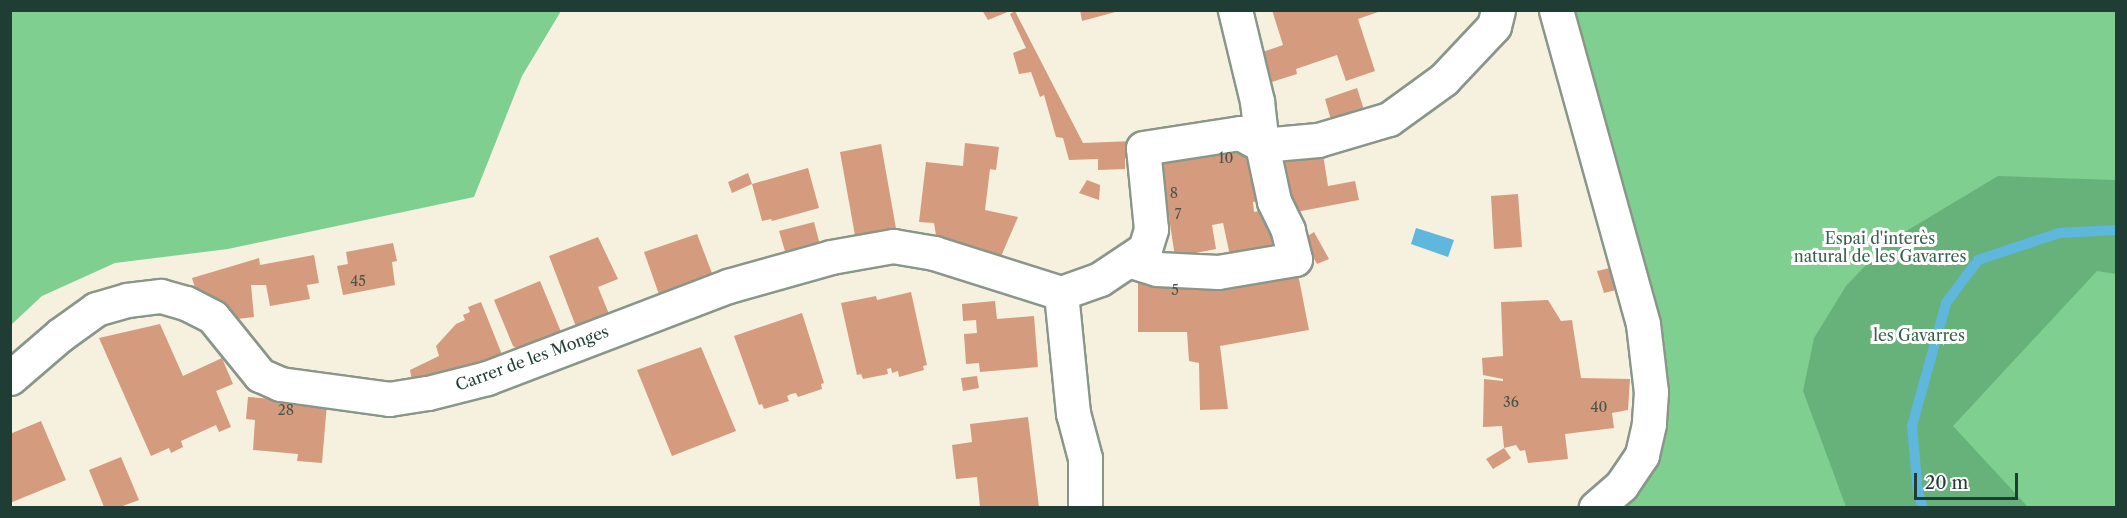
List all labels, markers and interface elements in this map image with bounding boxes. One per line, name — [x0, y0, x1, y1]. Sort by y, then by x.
house number: 10 — [1219, 150, 1233, 166]
house number: 8 — [1170, 185, 1178, 201]
house number: 7 — [1175, 206, 1181, 222]
park label: Espai d'interès natural de les Gavarres — [1794, 228, 1966, 266]
house number: 45 — [350, 273, 366, 289]
house number: 5 — [1171, 282, 1179, 298]
street label: Carrer de les Monges — [453, 321, 611, 395]
park label: les Gavarres — [1873, 325, 1965, 345]
house number: 36 — [1503, 394, 1519, 410]
house number: 40 — [1591, 399, 1607, 415]
house number: 28 — [278, 402, 294, 418]
scale bar — [1917, 461, 2020, 499]
text: 20 m — [1925, 472, 1968, 494]

